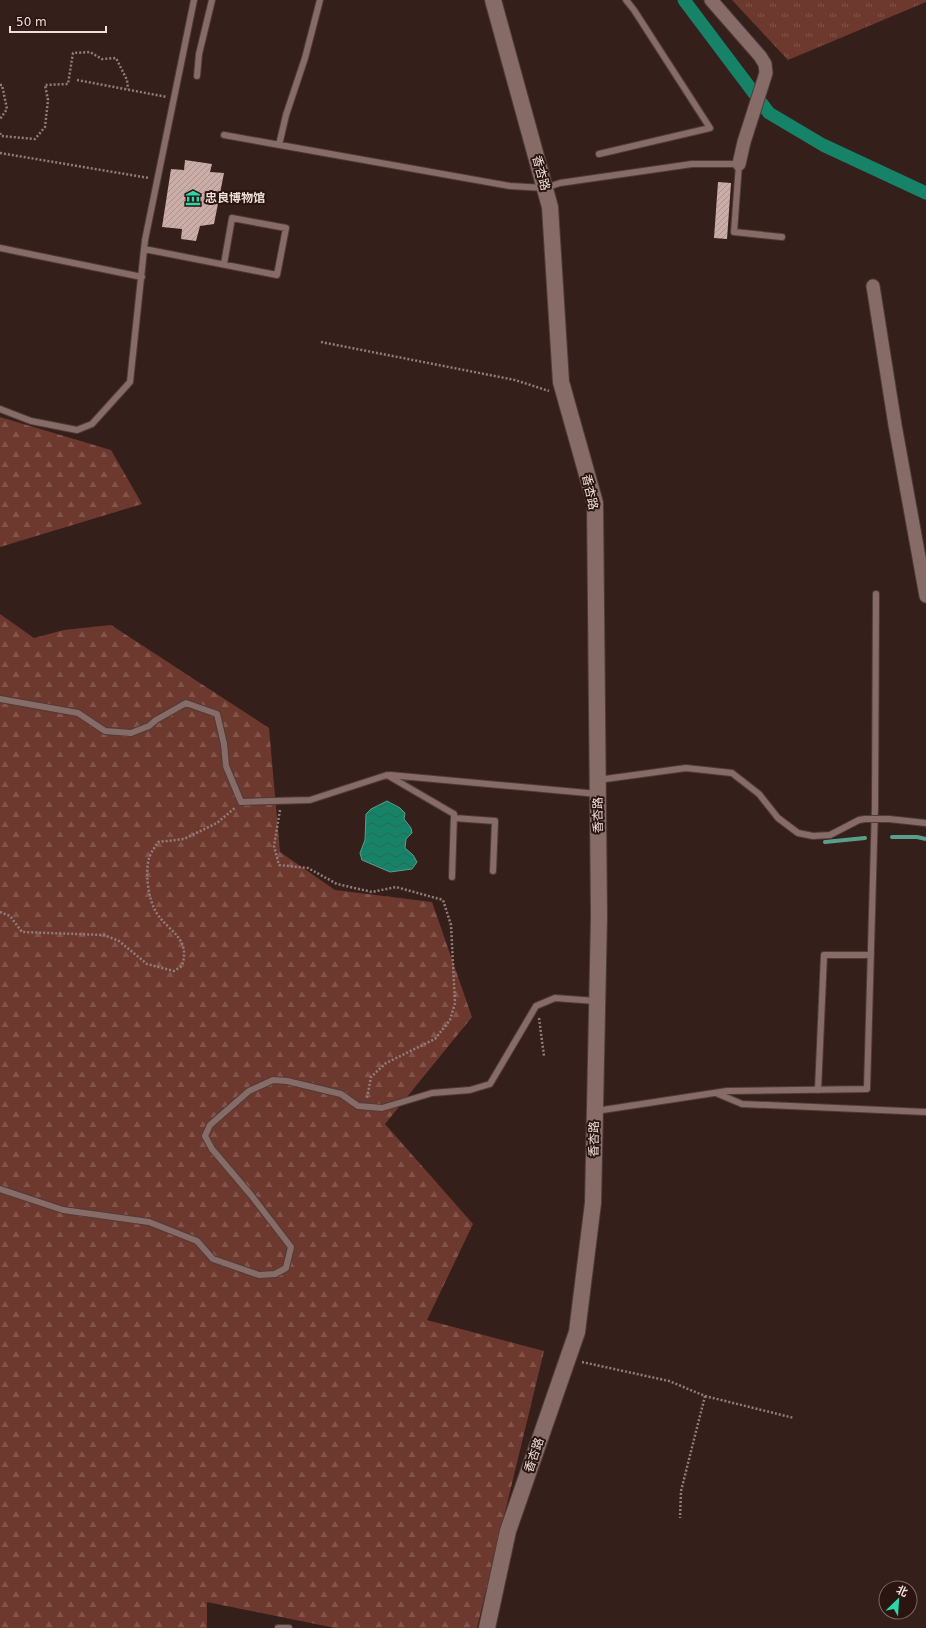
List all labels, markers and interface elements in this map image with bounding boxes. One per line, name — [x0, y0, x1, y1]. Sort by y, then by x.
scale bar — [10, 8, 106, 34]
text: 50 m — [16, 15, 47, 29]
street label: 香杏路 — [530, 154, 552, 192]
museum icon: 忠良博物馆 — [184, 189, 202, 207]
place label: 忠良博物馆 — [205, 191, 265, 205]
street label: 香杏路 — [579, 473, 601, 511]
street label: 香杏路 — [591, 797, 605, 833]
street label: 香杏路 — [587, 1121, 601, 1157]
street label: 香杏路 — [522, 1436, 546, 1474]
north arrow — [878, 1580, 918, 1620]
text: 北 — [894, 1583, 910, 1600]

